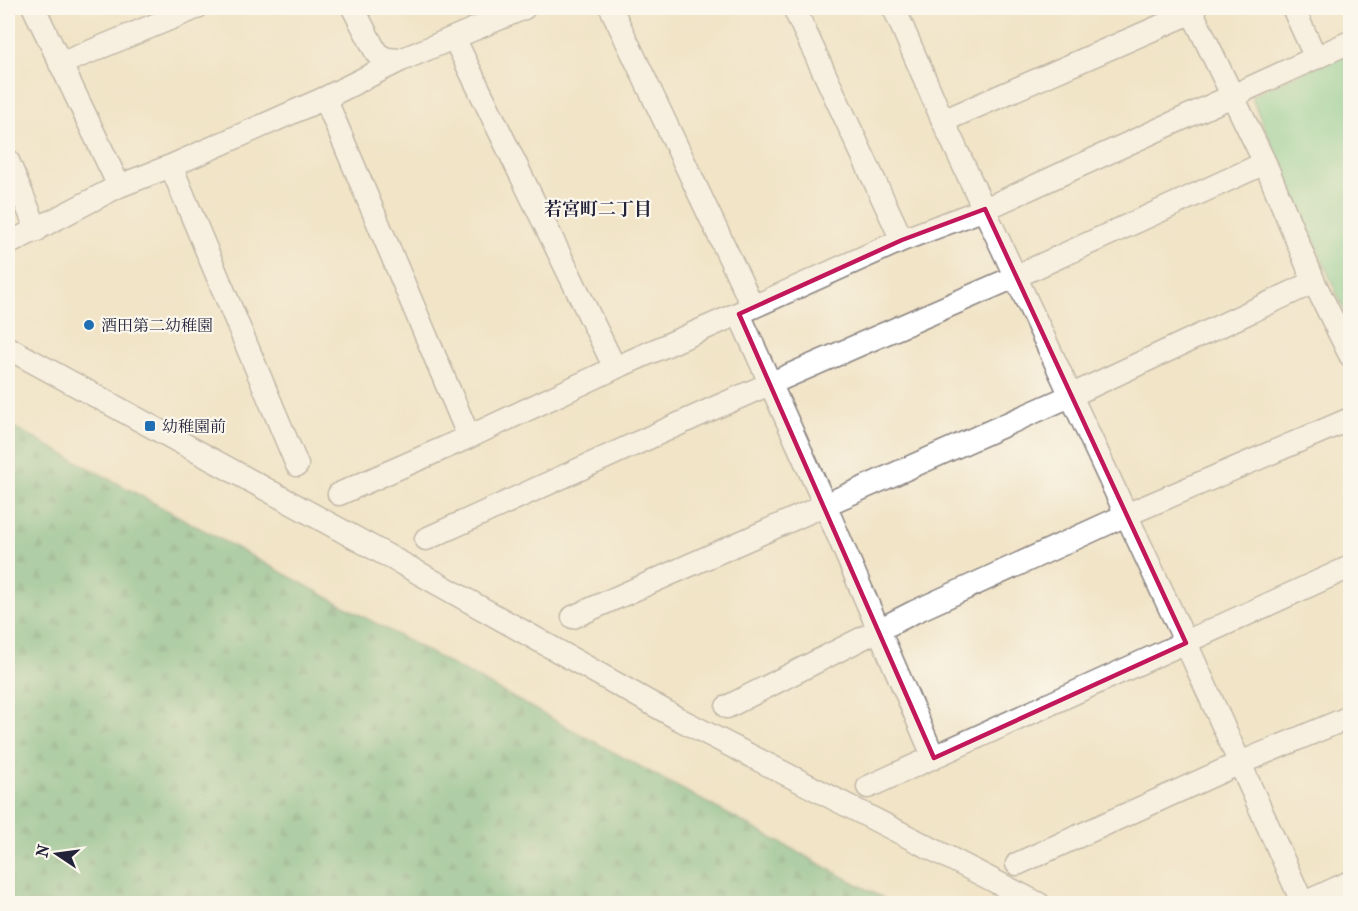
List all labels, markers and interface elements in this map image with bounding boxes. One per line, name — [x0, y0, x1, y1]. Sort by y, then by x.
district label: 若宮町二丁目 — [544, 199, 652, 220]
place label: 酒田第二幼稚園 — [101, 316, 213, 335]
marker: 酒田第二幼稚園 — [82, 318, 96, 332]
place label: 幼稚園前 — [162, 417, 226, 436]
marker: 幼稚園前 — [143, 419, 157, 433]
north arrow — [27, 824, 87, 884]
text: N — [32, 842, 54, 859]

